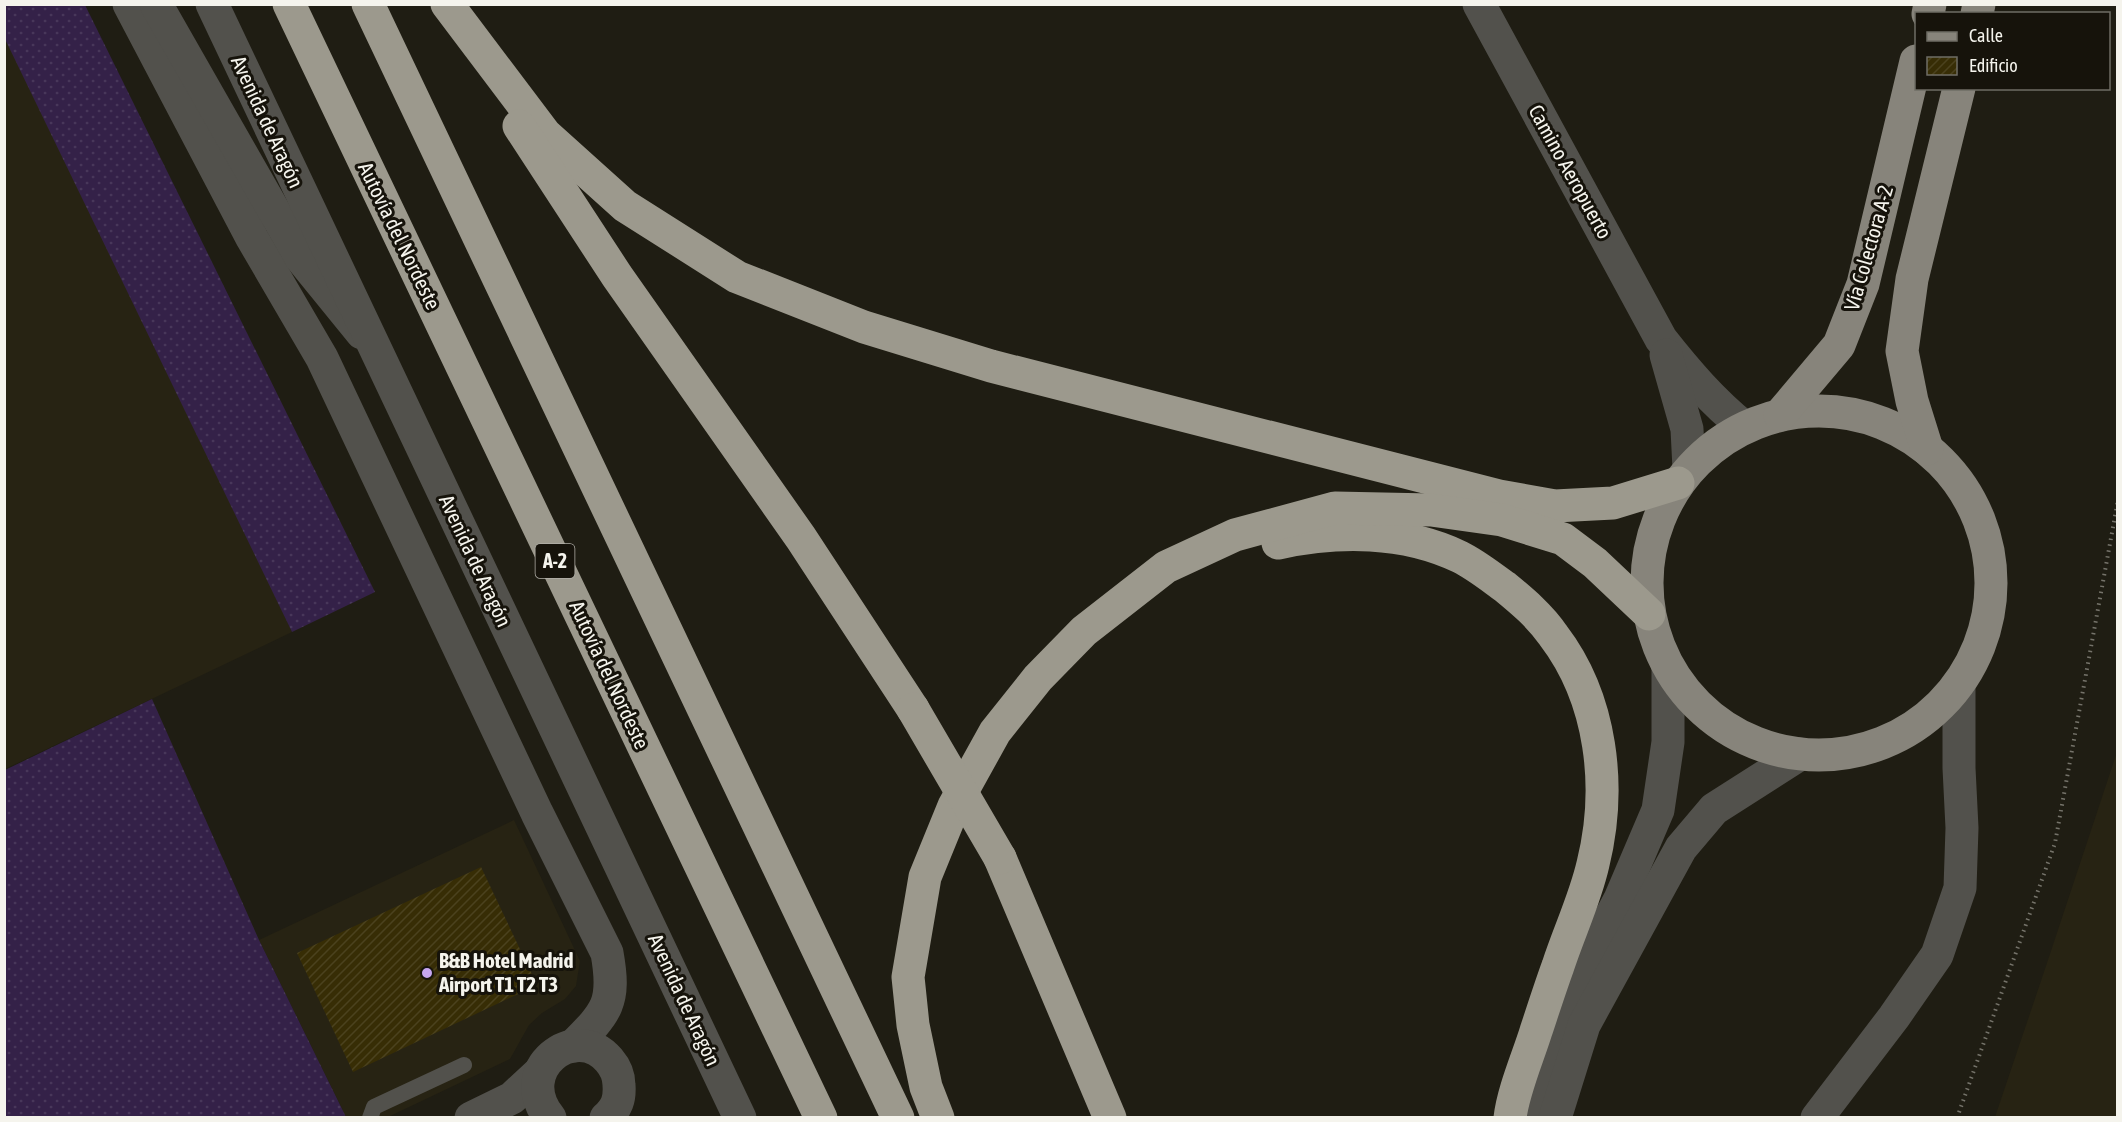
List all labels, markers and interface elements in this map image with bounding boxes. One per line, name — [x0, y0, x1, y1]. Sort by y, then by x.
legend — [1915, 12, 2110, 90]
text: Calle — [1969, 25, 2003, 46]
street label: Avenida de Aragón — [227, 52, 309, 191]
text: Edificio — [1969, 55, 2018, 76]
street label: Camino Aeropuerto — [1524, 100, 1618, 243]
street label: Autovía del Nordeste — [354, 158, 446, 313]
street label: Vía Colectora A-2 — [1839, 182, 1897, 313]
street label: Avenida de Aragón — [435, 491, 517, 630]
road number: A-2 — [536, 544, 574, 578]
street label: Autovía del Nordeste — [565, 597, 655, 752]
street label: Avenida de Aragón — [644, 930, 726, 1069]
place label: B&B Hotel Madrid Airport T1 T2 T3 — [438, 948, 573, 996]
marker: B&B Hotel Madrid Airport T1 T2 T3 — [420, 966, 434, 980]

